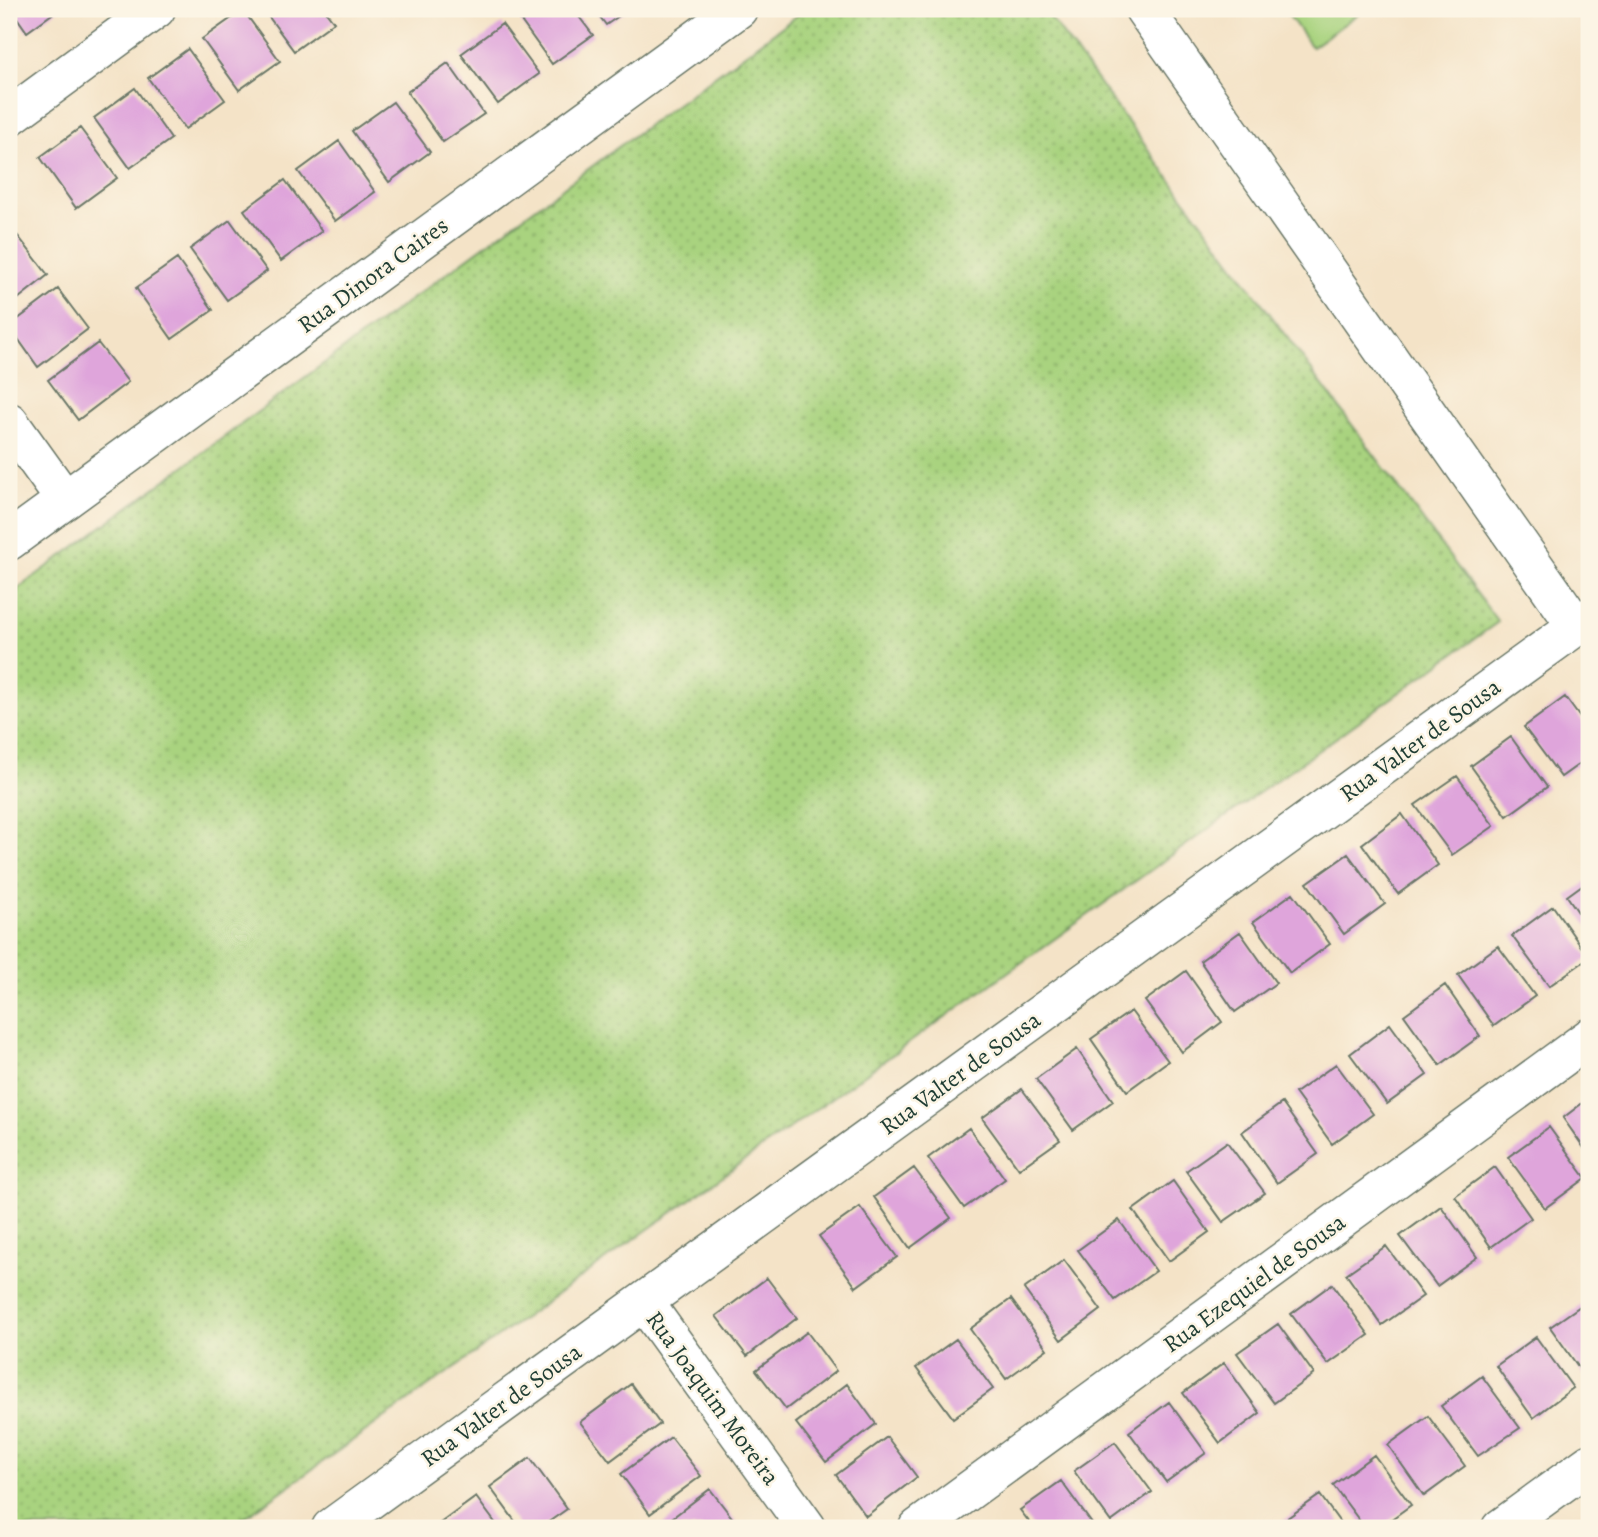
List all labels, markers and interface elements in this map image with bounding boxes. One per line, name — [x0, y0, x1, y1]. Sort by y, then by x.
street label: Rua Dinora Caires — [291, 209, 455, 341]
street label: Rua Valter de Sousa — [1333, 670, 1508, 809]
street label: Rua Valter de Sousa — [873, 1003, 1048, 1142]
street label: Rua Ezequiel de Sousa — [1156, 1205, 1352, 1360]
street label: Rua Joaquim Moreira — [639, 1304, 788, 1492]
street label: Rua Valter de Sousa — [414, 1335, 589, 1474]

